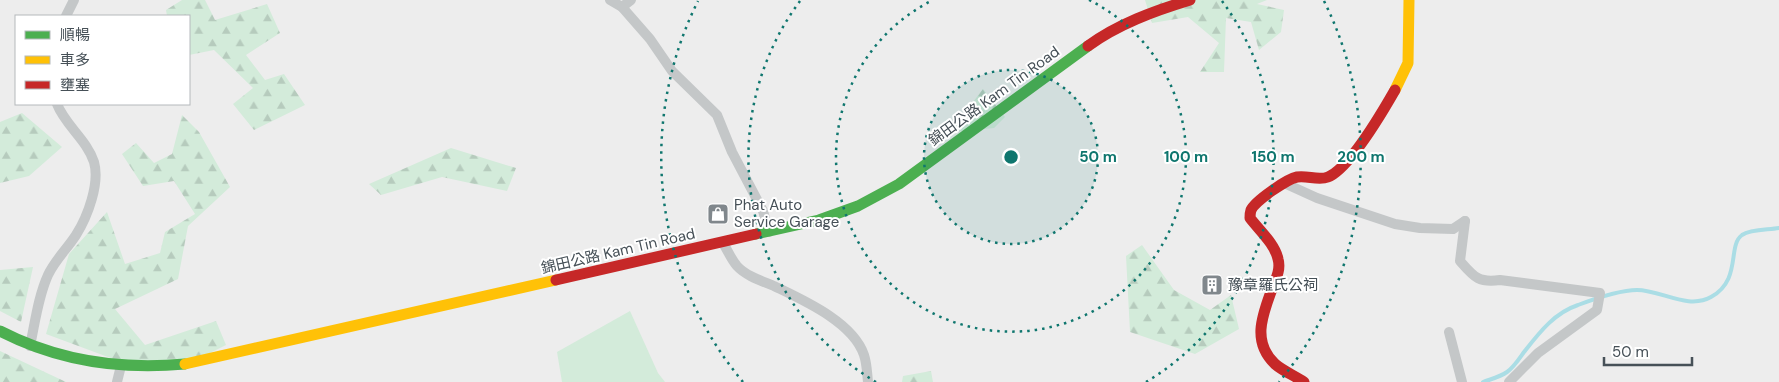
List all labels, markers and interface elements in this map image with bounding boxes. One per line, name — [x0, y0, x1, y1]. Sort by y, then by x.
legend — [15, 15, 190, 105]
text: 順暢 — [60, 25, 90, 45]
street label: 錦田公路 Kam Tin Road — [924, 42, 1064, 150]
text: 車多 — [60, 50, 90, 70]
text: 壅塞 — [60, 75, 90, 95]
text: 50 m — [1079, 147, 1117, 167]
text: 100 m — [1164, 147, 1208, 167]
text: 150 m — [1252, 147, 1295, 167]
text: 200 m — [1337, 147, 1385, 167]
centre of rings — [1002, 148, 1020, 166]
place label: Phat Auto Service Garage — [734, 195, 839, 232]
shop icon: Phat Auto Service Garage — [706, 202, 730, 226]
street label: 錦田公路 Kam Tin Road — [539, 224, 697, 278]
building icon: 豫章羅氏公祠 — [1200, 273, 1224, 297]
place label: 豫章羅氏公祠 — [1228, 275, 1318, 295]
scale bar — [1604, 334, 1692, 366]
text: 50 m — [1612, 342, 1649, 362]

